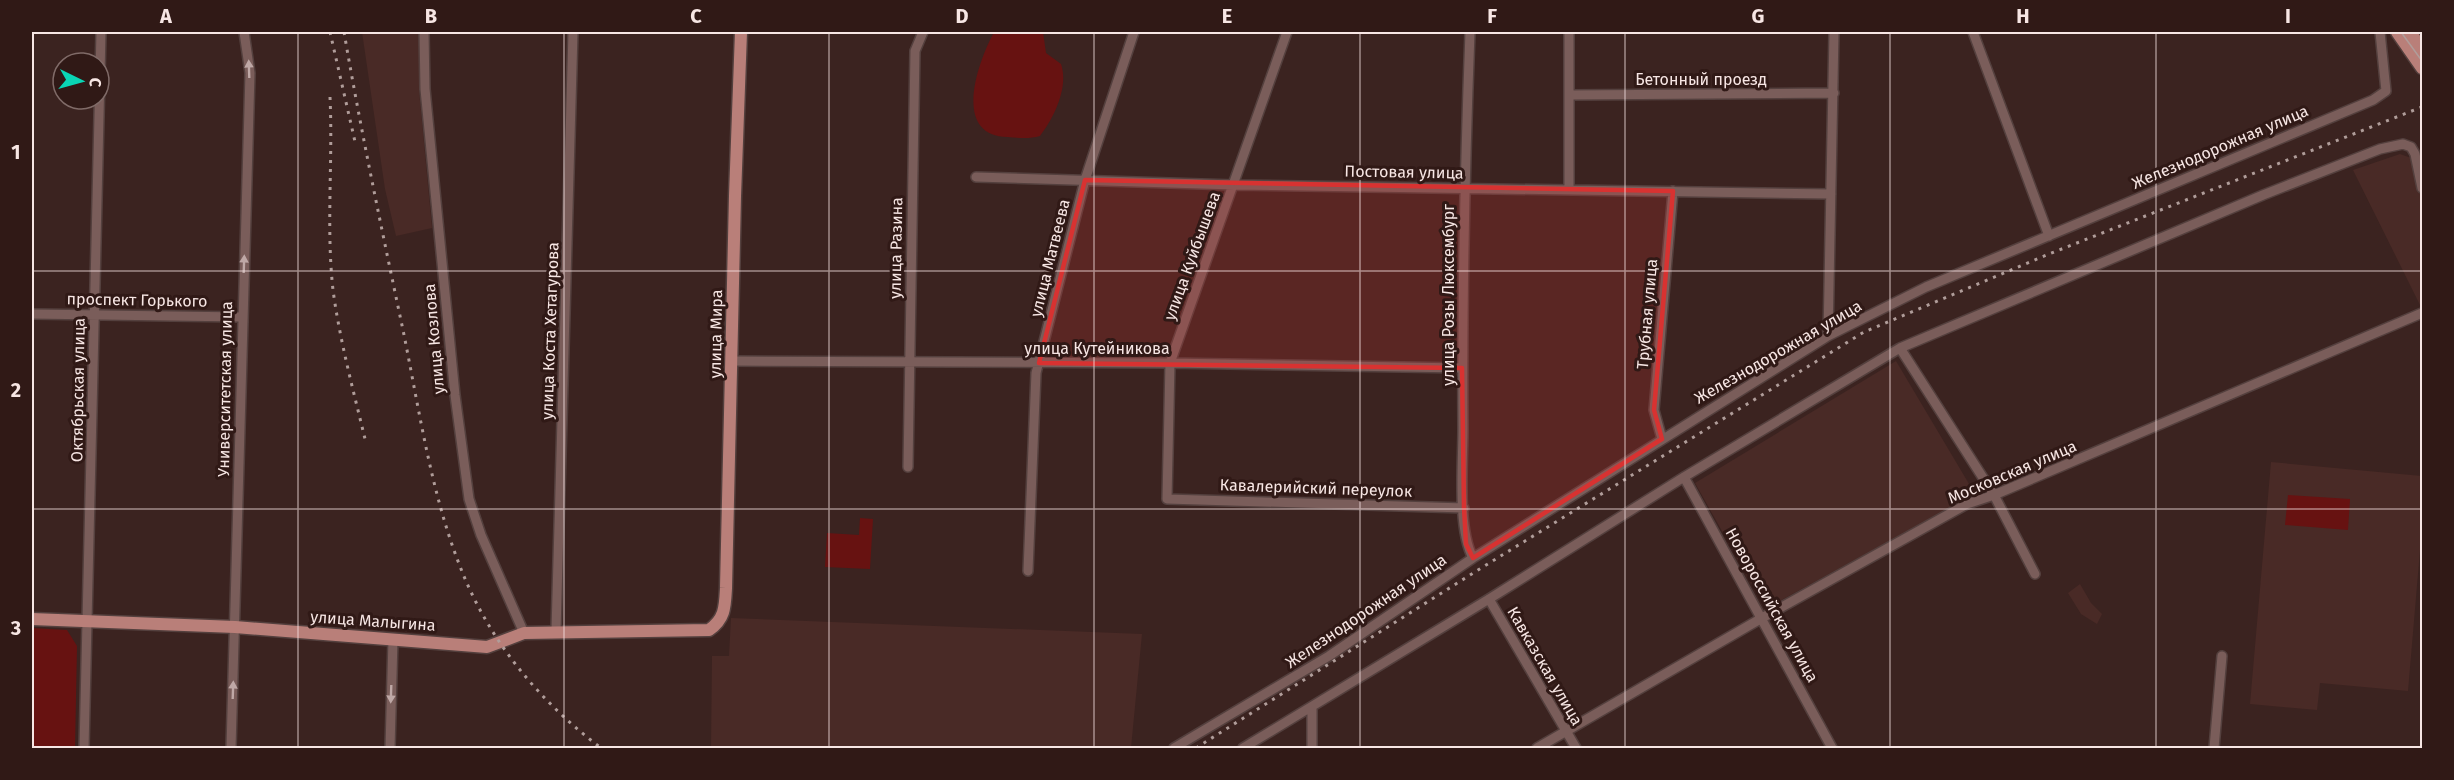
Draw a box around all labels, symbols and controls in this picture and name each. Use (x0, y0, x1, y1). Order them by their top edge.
text: A (159, 4, 173, 28)
text: B (425, 4, 437, 28)
text: C (690, 4, 702, 28)
text: D (955, 4, 969, 28)
text: E (1222, 4, 1232, 28)
text: F (1487, 4, 1497, 28)
text: G (1752, 4, 1764, 28)
text: H (2016, 4, 2030, 28)
text: I (2285, 4, 2291, 28)
north arrow (51, 51, 111, 111)
one-way arrow (244, 60, 254, 79)
street label: Бетонный проезд (1635, 70, 1767, 89)
text: С (86, 77, 105, 88)
street label: Железнодорожная улица (2129, 101, 2311, 193)
text: 1 (11, 140, 21, 164)
street label: Постовая улица (1344, 161, 1464, 183)
street label: улица Куйбышева (1160, 189, 1224, 323)
street label: улица Разина (886, 197, 906, 299)
street label: улица Матвеева (1026, 197, 1074, 319)
street label: улица Розы Люксембург (1439, 204, 1458, 386)
street label: улица Коста Хетагурова (537, 242, 563, 420)
one-way arrow (239, 255, 248, 274)
street label: Трубная улица (1633, 258, 1661, 370)
street label: улица Козлова (420, 283, 448, 395)
street label: проспект Горького (66, 289, 208, 311)
street label: улица Мира (706, 289, 726, 379)
street label: Железнодорожная улица (1691, 296, 1865, 408)
street label: Университетская улица (214, 301, 236, 477)
street label: Октябрьская улица (67, 318, 89, 462)
street label: улица Кутейникова (1024, 339, 1170, 358)
text: 2 (11, 378, 21, 402)
street label: Московская улица (1945, 436, 2079, 508)
street label: Кавалерийский переулок (1219, 475, 1413, 501)
street label: Новороссийская улица (1722, 524, 1822, 686)
street label: Железнодорожная улица (1282, 550, 1450, 672)
street label: Кавказская улица (1503, 603, 1587, 729)
street label: улица Малыгина (310, 607, 436, 635)
text: 3 (10, 616, 21, 640)
one-way arrow (228, 681, 237, 700)
one-way arrow (387, 684, 396, 703)

